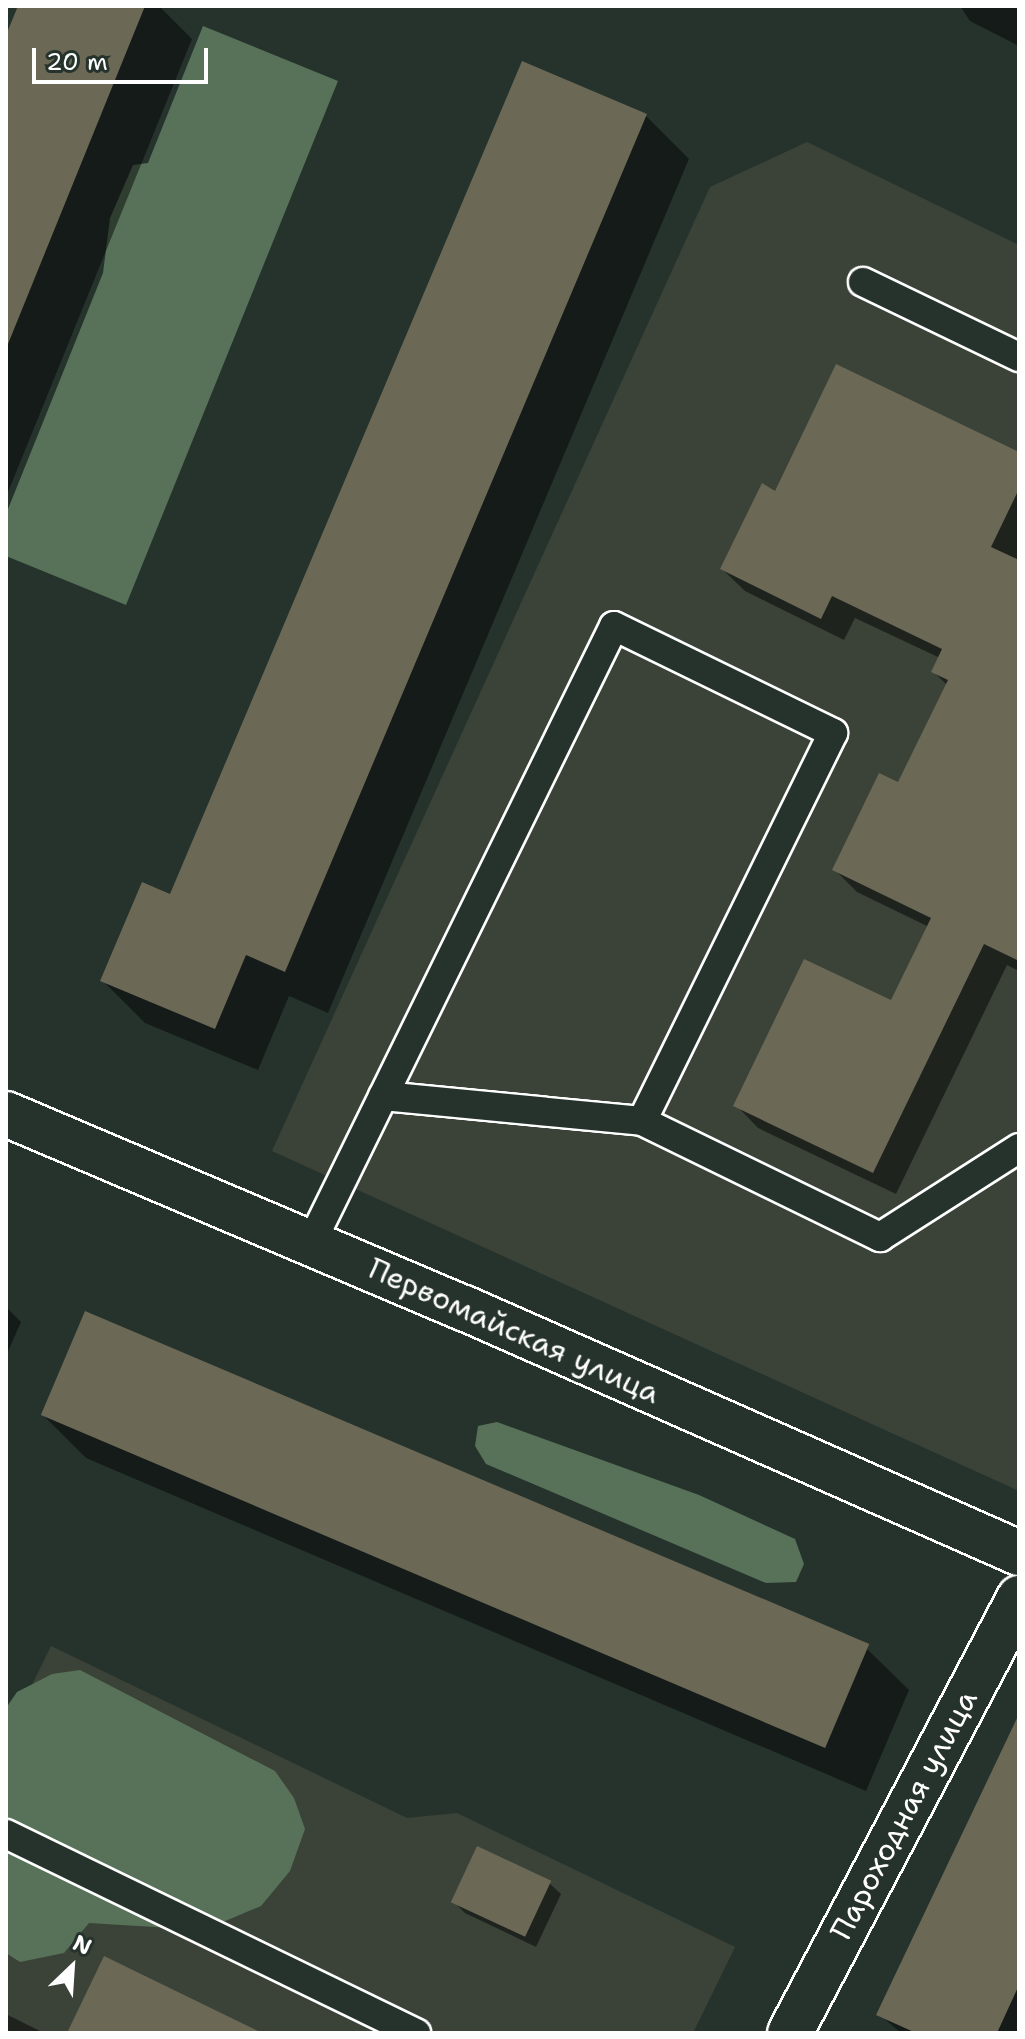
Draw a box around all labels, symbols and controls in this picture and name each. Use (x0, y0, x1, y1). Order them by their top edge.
scale bar (36, 32, 212, 82)
text: 20 m (46, 46, 108, 78)
street label: Первомайская улица (363, 1251, 665, 1411)
street label: Пароходная улица (823, 1684, 985, 1946)
north arrow (32, 1927, 112, 2007)
text: N (68, 1928, 96, 1962)

